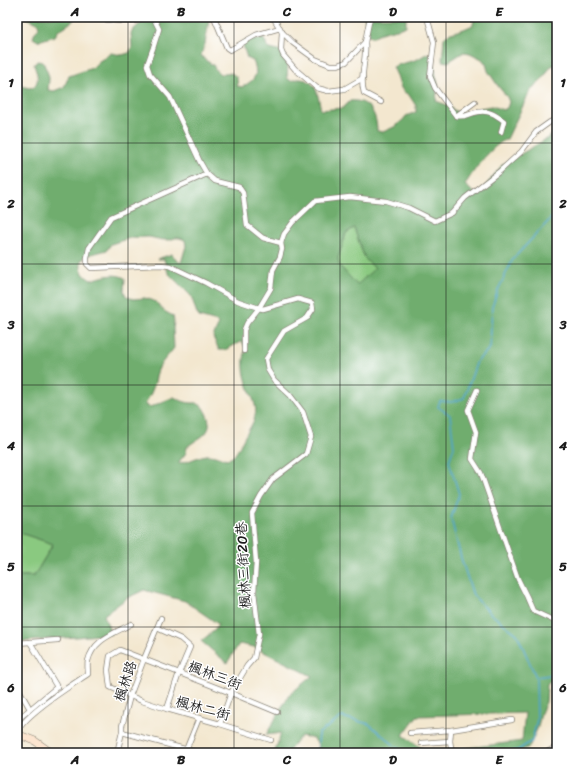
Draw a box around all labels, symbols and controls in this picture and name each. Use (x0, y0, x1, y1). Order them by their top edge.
text: A (70, 0, 79, 23)
text: B (177, 0, 186, 23)
text: C (282, 0, 292, 23)
text: D (389, 0, 397, 23)
text: E (495, 0, 504, 23)
text: 1 (8, 71, 14, 94)
text: 1 (560, 71, 566, 94)
text: 2 (6, 192, 15, 215)
text: 2 (558, 192, 567, 215)
text: 3 (6, 313, 15, 336)
text: 3 (558, 313, 567, 336)
text: 4 (6, 434, 16, 457)
text: 4 (558, 434, 568, 457)
street label: 楓林三街20巷 (229, 520, 258, 609)
text: 5 (7, 555, 15, 578)
text: 5 (559, 555, 567, 578)
street label: 楓林三街 (184, 654, 245, 697)
street label: 楓林路 (107, 657, 144, 705)
text: 6 (6, 676, 15, 699)
text: 6 (558, 676, 567, 699)
street label: 楓林二街 (173, 689, 233, 728)
text: A (70, 748, 79, 770)
text: B (177, 748, 186, 770)
text: C (282, 748, 292, 770)
text: D (389, 748, 397, 770)
text: E (495, 748, 504, 770)

